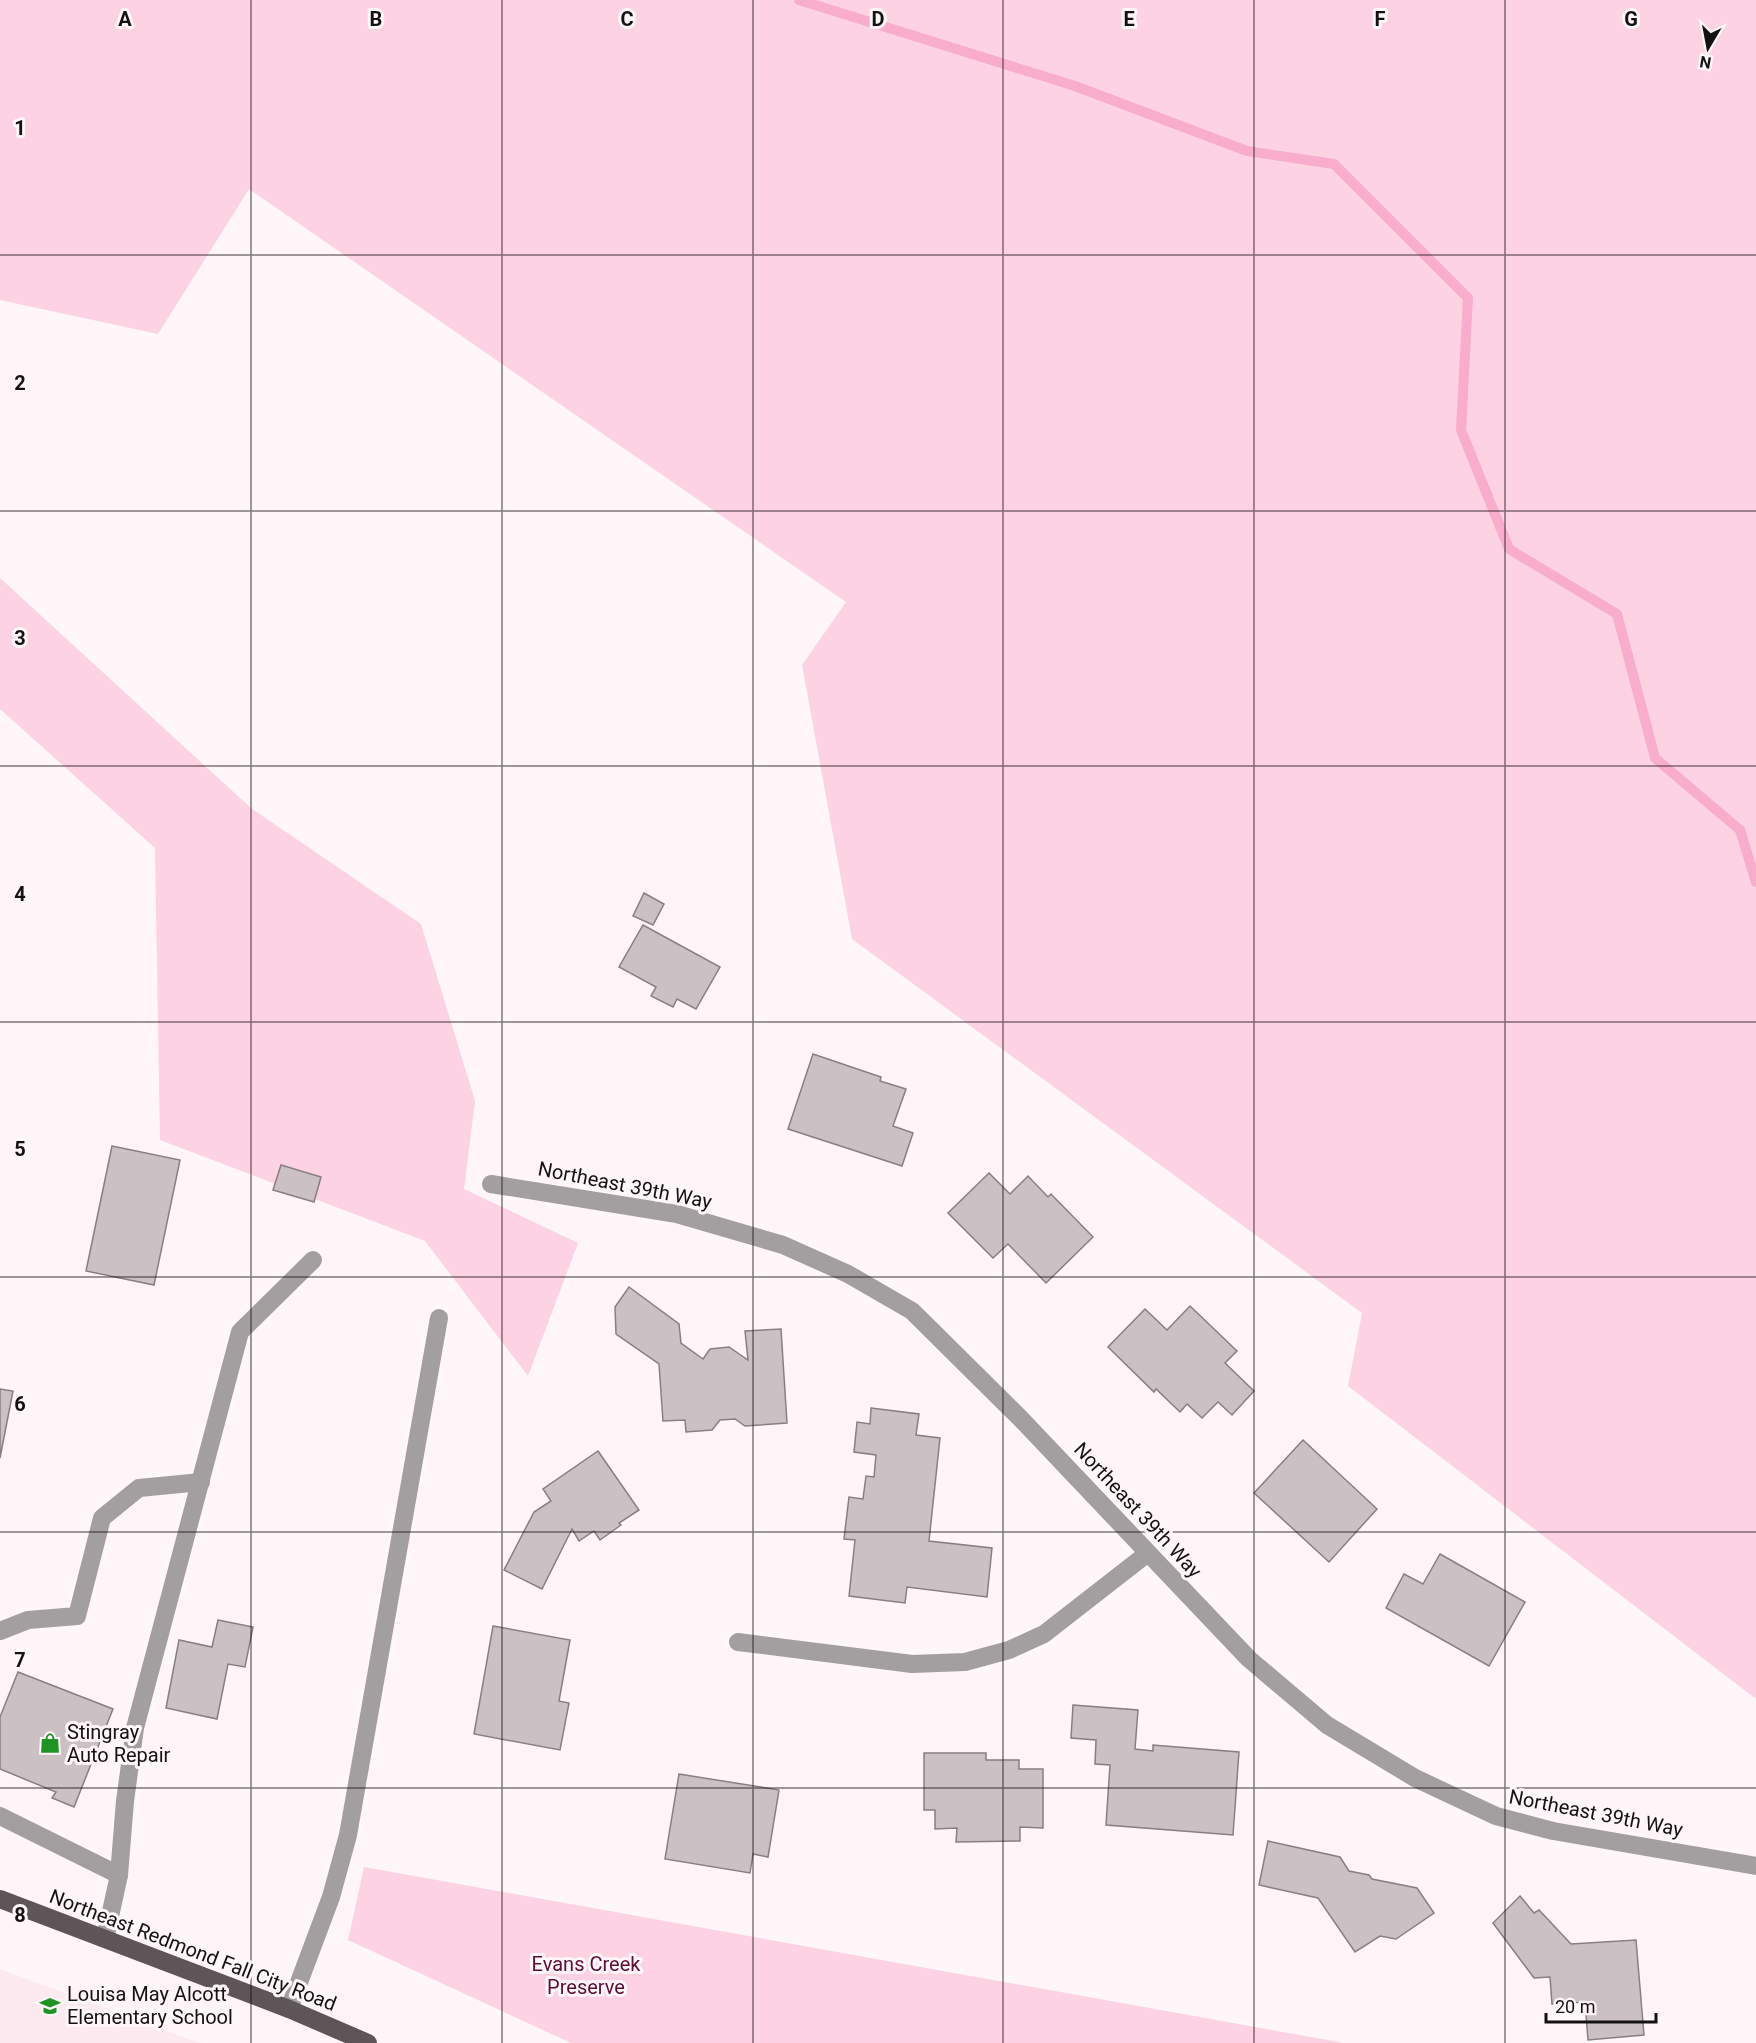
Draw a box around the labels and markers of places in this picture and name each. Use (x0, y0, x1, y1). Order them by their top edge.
place label: Stingray Auto Repair (67, 1720, 171, 1767)
shop icon: Stingray Auto Repair (38, 1731, 62, 1755)
place label: Louisa May Alcott Elementary School (67, 1982, 233, 2029)
school or university icon: Louisa May Alcott Elementary School (38, 1994, 62, 2018)

